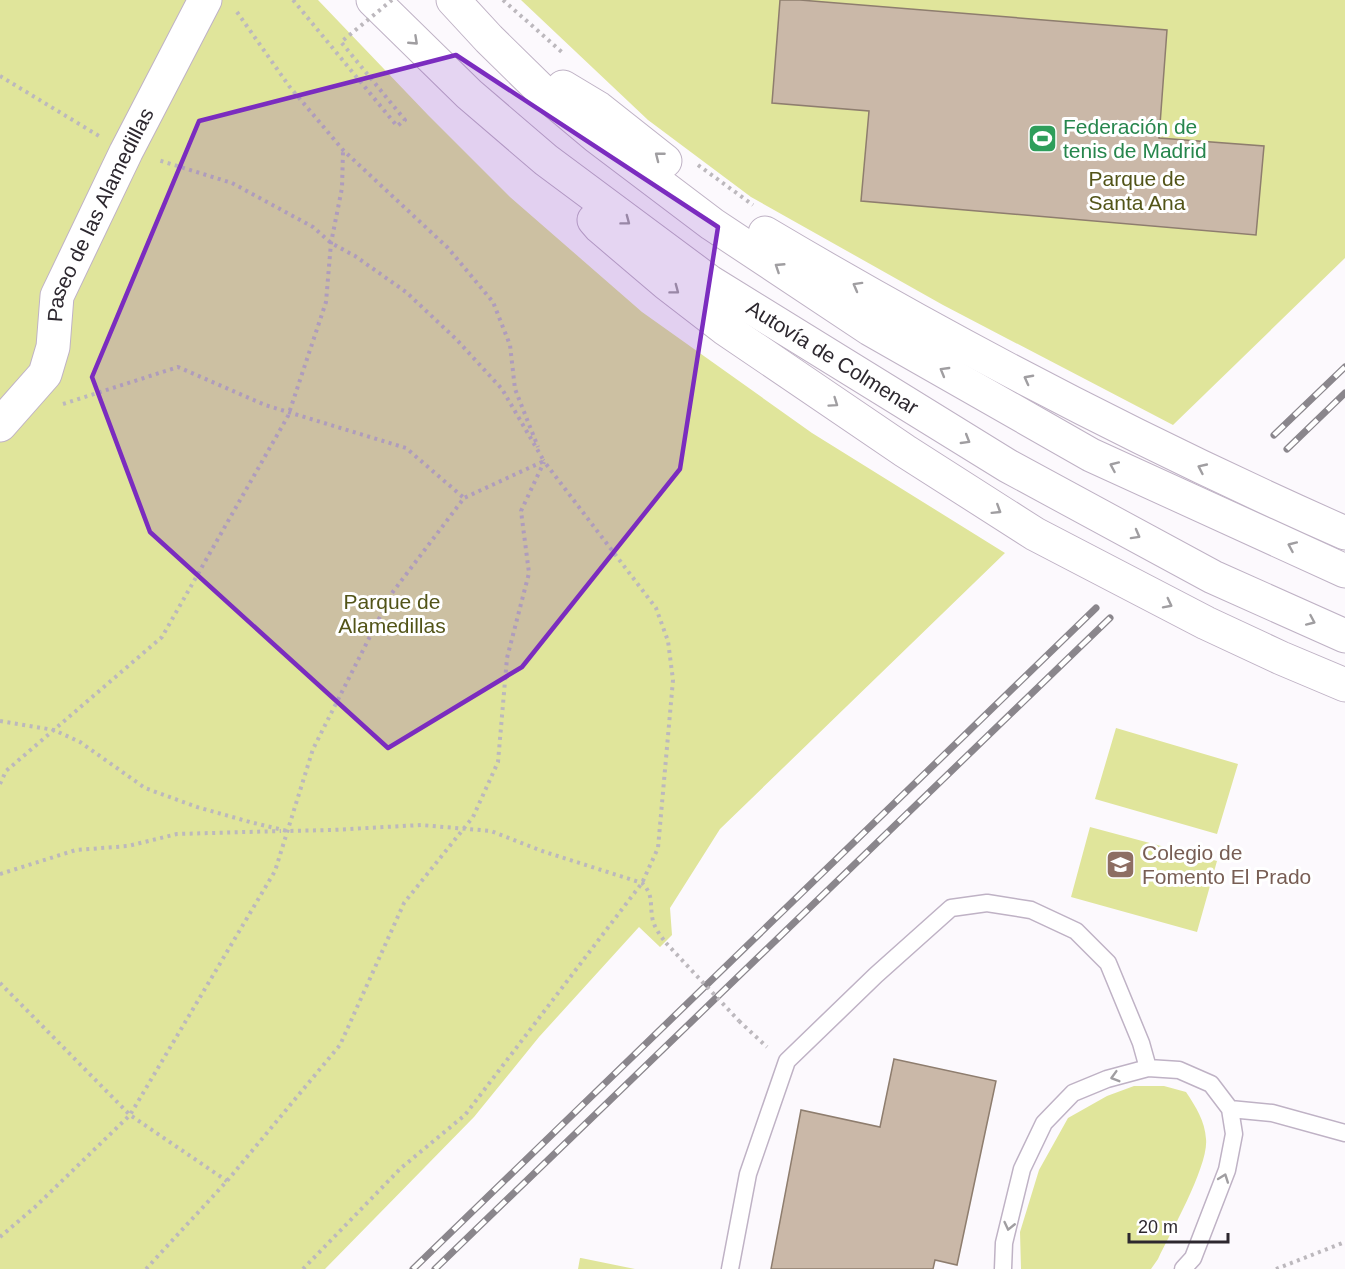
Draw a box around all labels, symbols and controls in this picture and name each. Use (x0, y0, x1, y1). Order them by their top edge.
one-way arrow (406, 34, 417, 45)
street label: Paseo de las Alamedillas (43, 104, 158, 323)
place label: Federación de tenis de Madrid (1063, 115, 1207, 162)
sports icon: Federación de tenis de Madrid (1026, 123, 1058, 155)
one-way arrow (655, 153, 666, 164)
park label: Parque de Santa Ana (1089, 167, 1186, 214)
one-way arrow (619, 213, 630, 224)
one-way arrow (775, 263, 785, 275)
one-way arrow (853, 282, 863, 293)
one-way arrow (668, 283, 679, 294)
street label: Autovía de Colmenar (743, 295, 923, 419)
one-way arrow (940, 367, 950, 378)
one-way arrow (1024, 375, 1035, 387)
one-way arrow (828, 396, 839, 407)
one-way arrow (960, 433, 970, 445)
one-way arrow (1110, 461, 1121, 473)
one-way arrow (1197, 464, 1208, 476)
one-way arrow (991, 503, 1001, 515)
one-way arrow (1130, 528, 1140, 539)
one-way arrow (1287, 542, 1298, 554)
park label: Parque de Alamedillas (338, 590, 446, 637)
one-way arrow (1162, 596, 1173, 608)
one-way arrow (1305, 614, 1316, 626)
place label: Colegio de Fomento El Prado (1142, 841, 1311, 888)
school or university icon: Colegio de Fomento El Prado (1105, 849, 1137, 881)
one-way arrow (1110, 1070, 1120, 1083)
one-way arrow (1216, 1173, 1229, 1184)
scale bar (1129, 1206, 1228, 1244)
text: 20 m (1138, 1217, 1178, 1237)
one-way arrow (1003, 1220, 1016, 1230)

